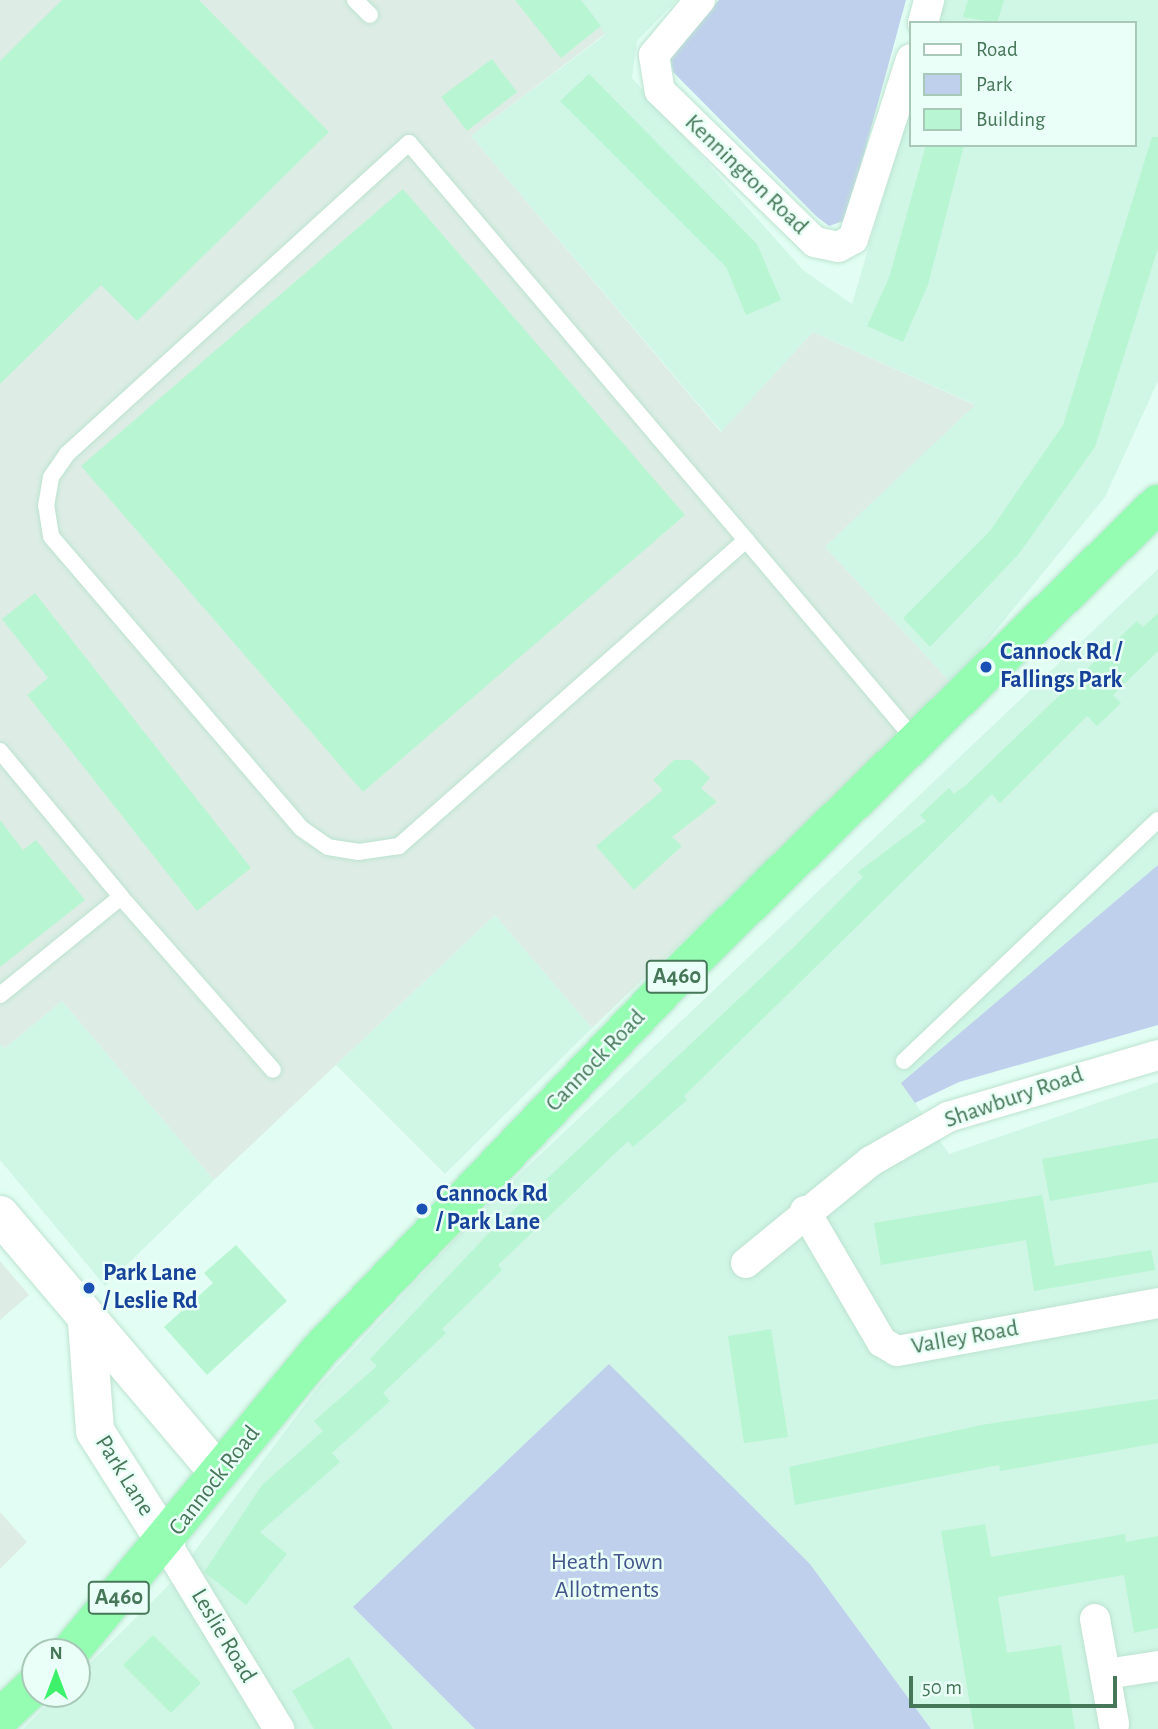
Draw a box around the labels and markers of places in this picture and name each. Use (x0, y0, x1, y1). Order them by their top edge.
place label: Cannock Rd / Fallings Park (1000, 639, 1122, 695)
marker: Cannock Rd / Fallings Park (978, 659, 994, 675)
place label: Cannock Rd / Park Lane (436, 1181, 548, 1237)
marker: Cannock Rd / Park Lane (414, 1201, 430, 1217)
place label: Park Lane / Leslie Rd (103, 1260, 198, 1316)
marker: Park Lane / Leslie Rd (81, 1280, 97, 1296)

